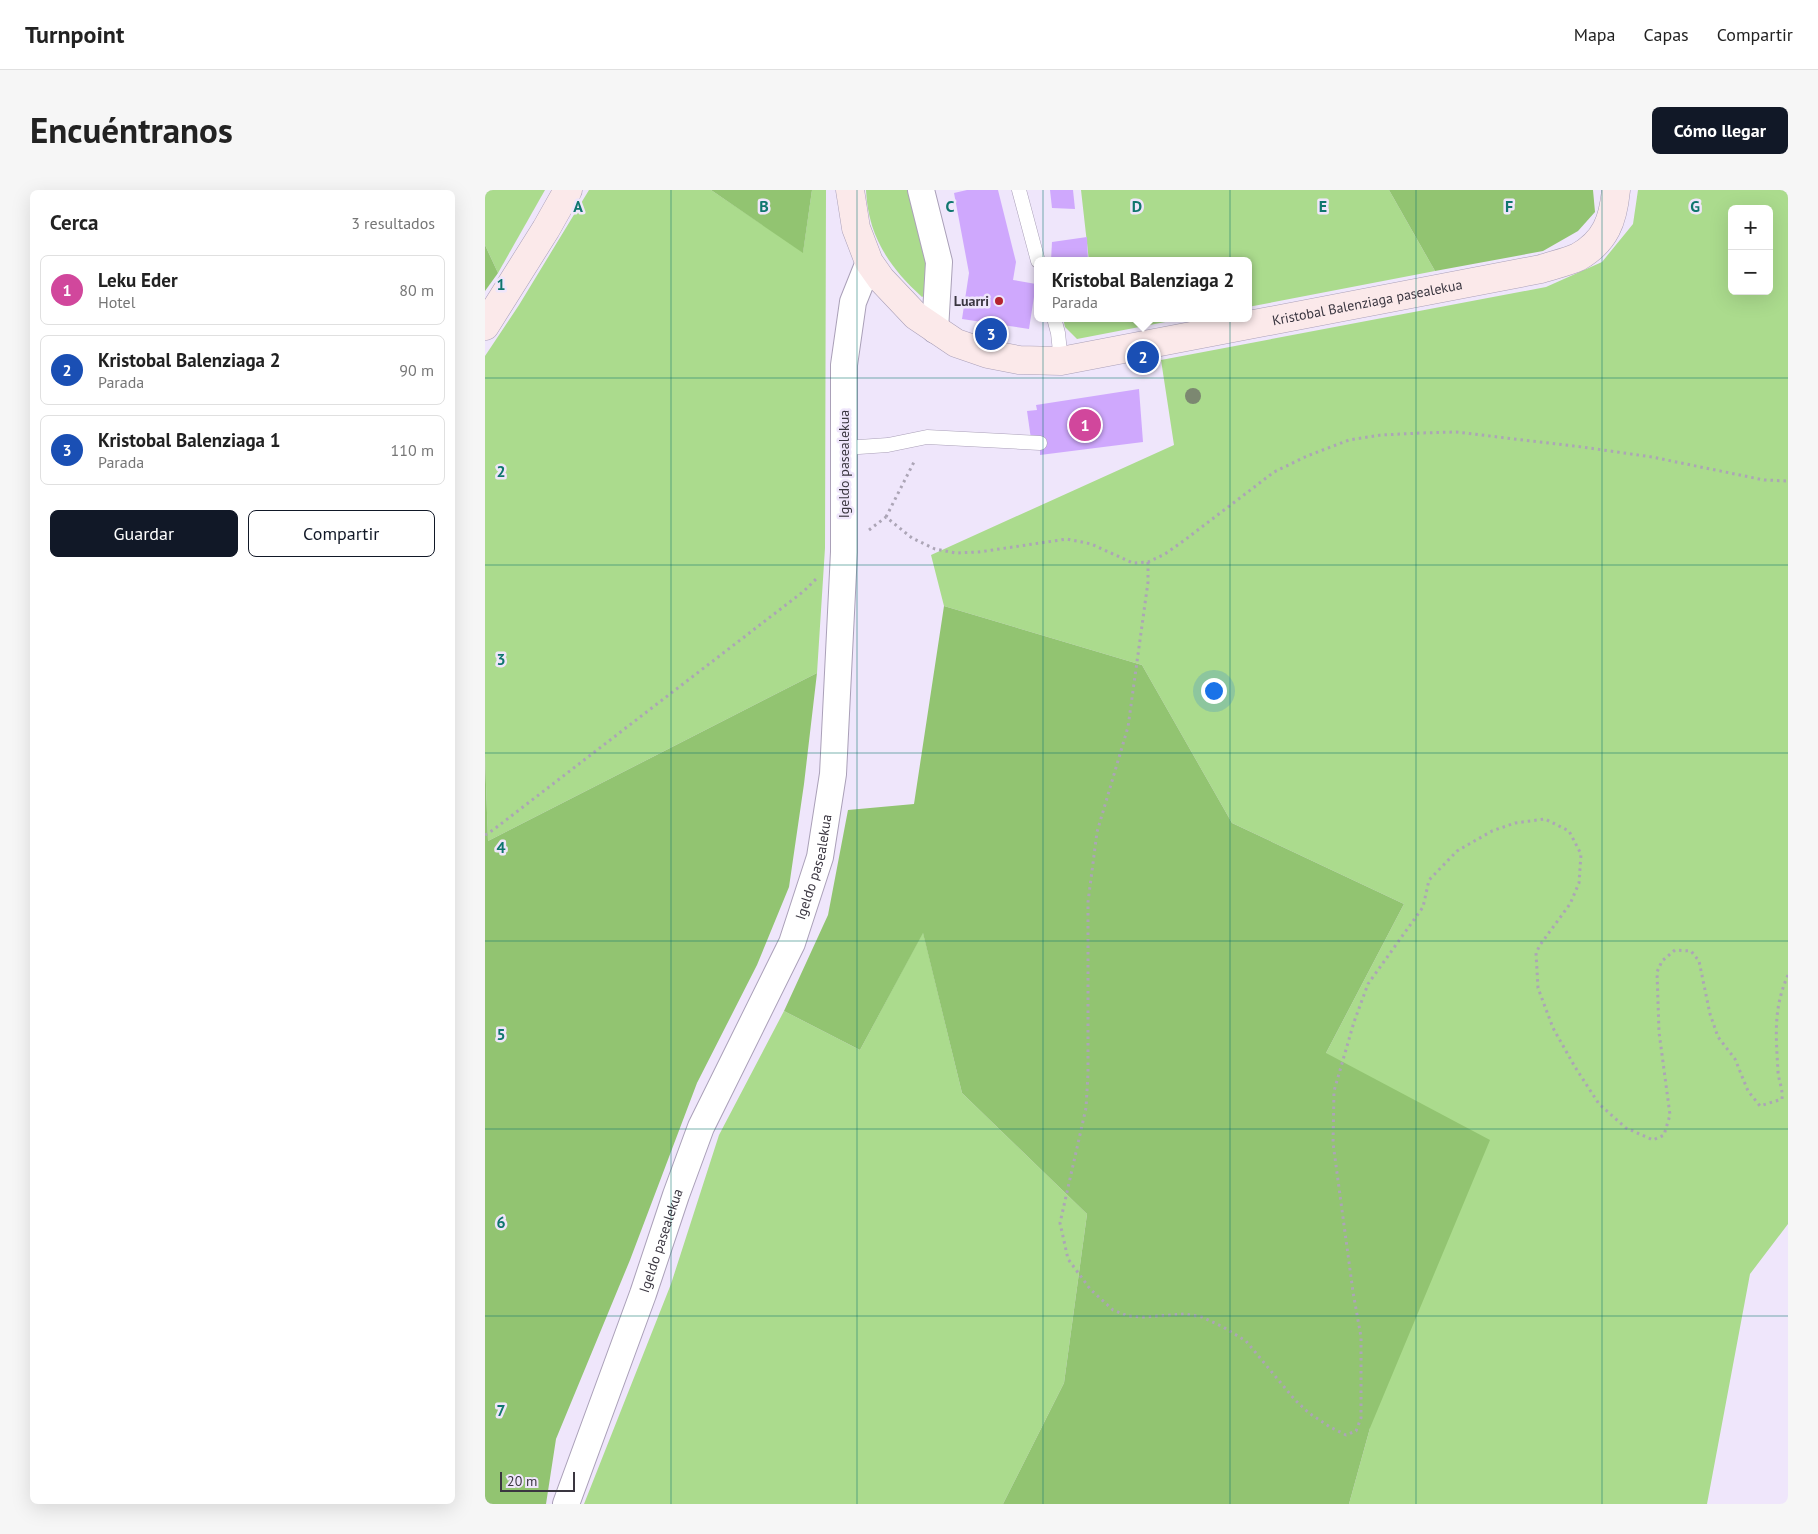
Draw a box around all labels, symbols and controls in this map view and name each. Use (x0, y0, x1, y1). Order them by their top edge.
text: Turnpoint (25, 19, 124, 50)
text: Mapa (1574, 23, 1616, 46)
text: Capas (1644, 23, 1689, 46)
text: Compartir (1717, 23, 1793, 46)
text: Encuéntranos (30, 107, 233, 153)
button: Cómo llegar (1652, 107, 1788, 154)
text: A (573, 196, 583, 216)
text: B (759, 196, 769, 216)
text: C (946, 196, 955, 216)
text: D (1132, 196, 1142, 216)
text: E (1319, 196, 1327, 216)
text: F (1505, 196, 1513, 216)
text: G (1690, 196, 1700, 216)
map controls (1728, 205, 1773, 295)
button: + (1728, 205, 1773, 250)
text: Cerca (50, 209, 99, 236)
text: 3 resultados (351, 213, 435, 233)
button: − (1728, 250, 1773, 295)
popup (1034, 257, 1252, 322)
text: Leku Eder (98, 268, 178, 292)
text: Kristobal Balenziaga 2 (1052, 268, 1234, 292)
text: 1 (496, 274, 506, 294)
street label: Kristobal Balenziaga pasealekua (1271, 275, 1464, 329)
text: 1 (62, 280, 72, 300)
text: 80 m (399, 280, 434, 300)
text: Hotel (98, 292, 135, 312)
place label: Luarri (954, 292, 989, 310)
text: Parada (1052, 292, 1098, 312)
marker: Luarri (993, 295, 1005, 307)
pin: 3 (975, 315, 1007, 353)
pin: 2 (1127, 338, 1159, 376)
text: Kristobal Balenziaga 2 (98, 348, 281, 372)
text: 2 (62, 360, 72, 380)
text: 90 m (399, 360, 434, 380)
text: Parada (98, 372, 144, 392)
pin: 1 (1069, 406, 1101, 444)
street label: Igeldo pasealekua (835, 410, 853, 518)
text: Kristobal Balenziaga 1 (98, 428, 281, 452)
text: 3 (62, 440, 72, 460)
text: 110 m (391, 440, 434, 460)
text: Parada (98, 452, 144, 472)
text: 2 (496, 461, 506, 481)
button: Guardar (50, 510, 238, 557)
button: Compartir (248, 510, 435, 557)
text: 3 (496, 649, 506, 669)
your location (1201, 678, 1227, 704)
street label: Igeldo pasealekua (791, 813, 836, 922)
text: 4 (496, 837, 506, 857)
text: 5 (496, 1024, 506, 1044)
street label: Igeldo pasealekua (635, 1186, 687, 1295)
text: 6 (496, 1212, 506, 1232)
text: 7 (496, 1400, 506, 1420)
scale bar (500, 1469, 575, 1492)
text: 20 m (507, 1472, 537, 1490)

